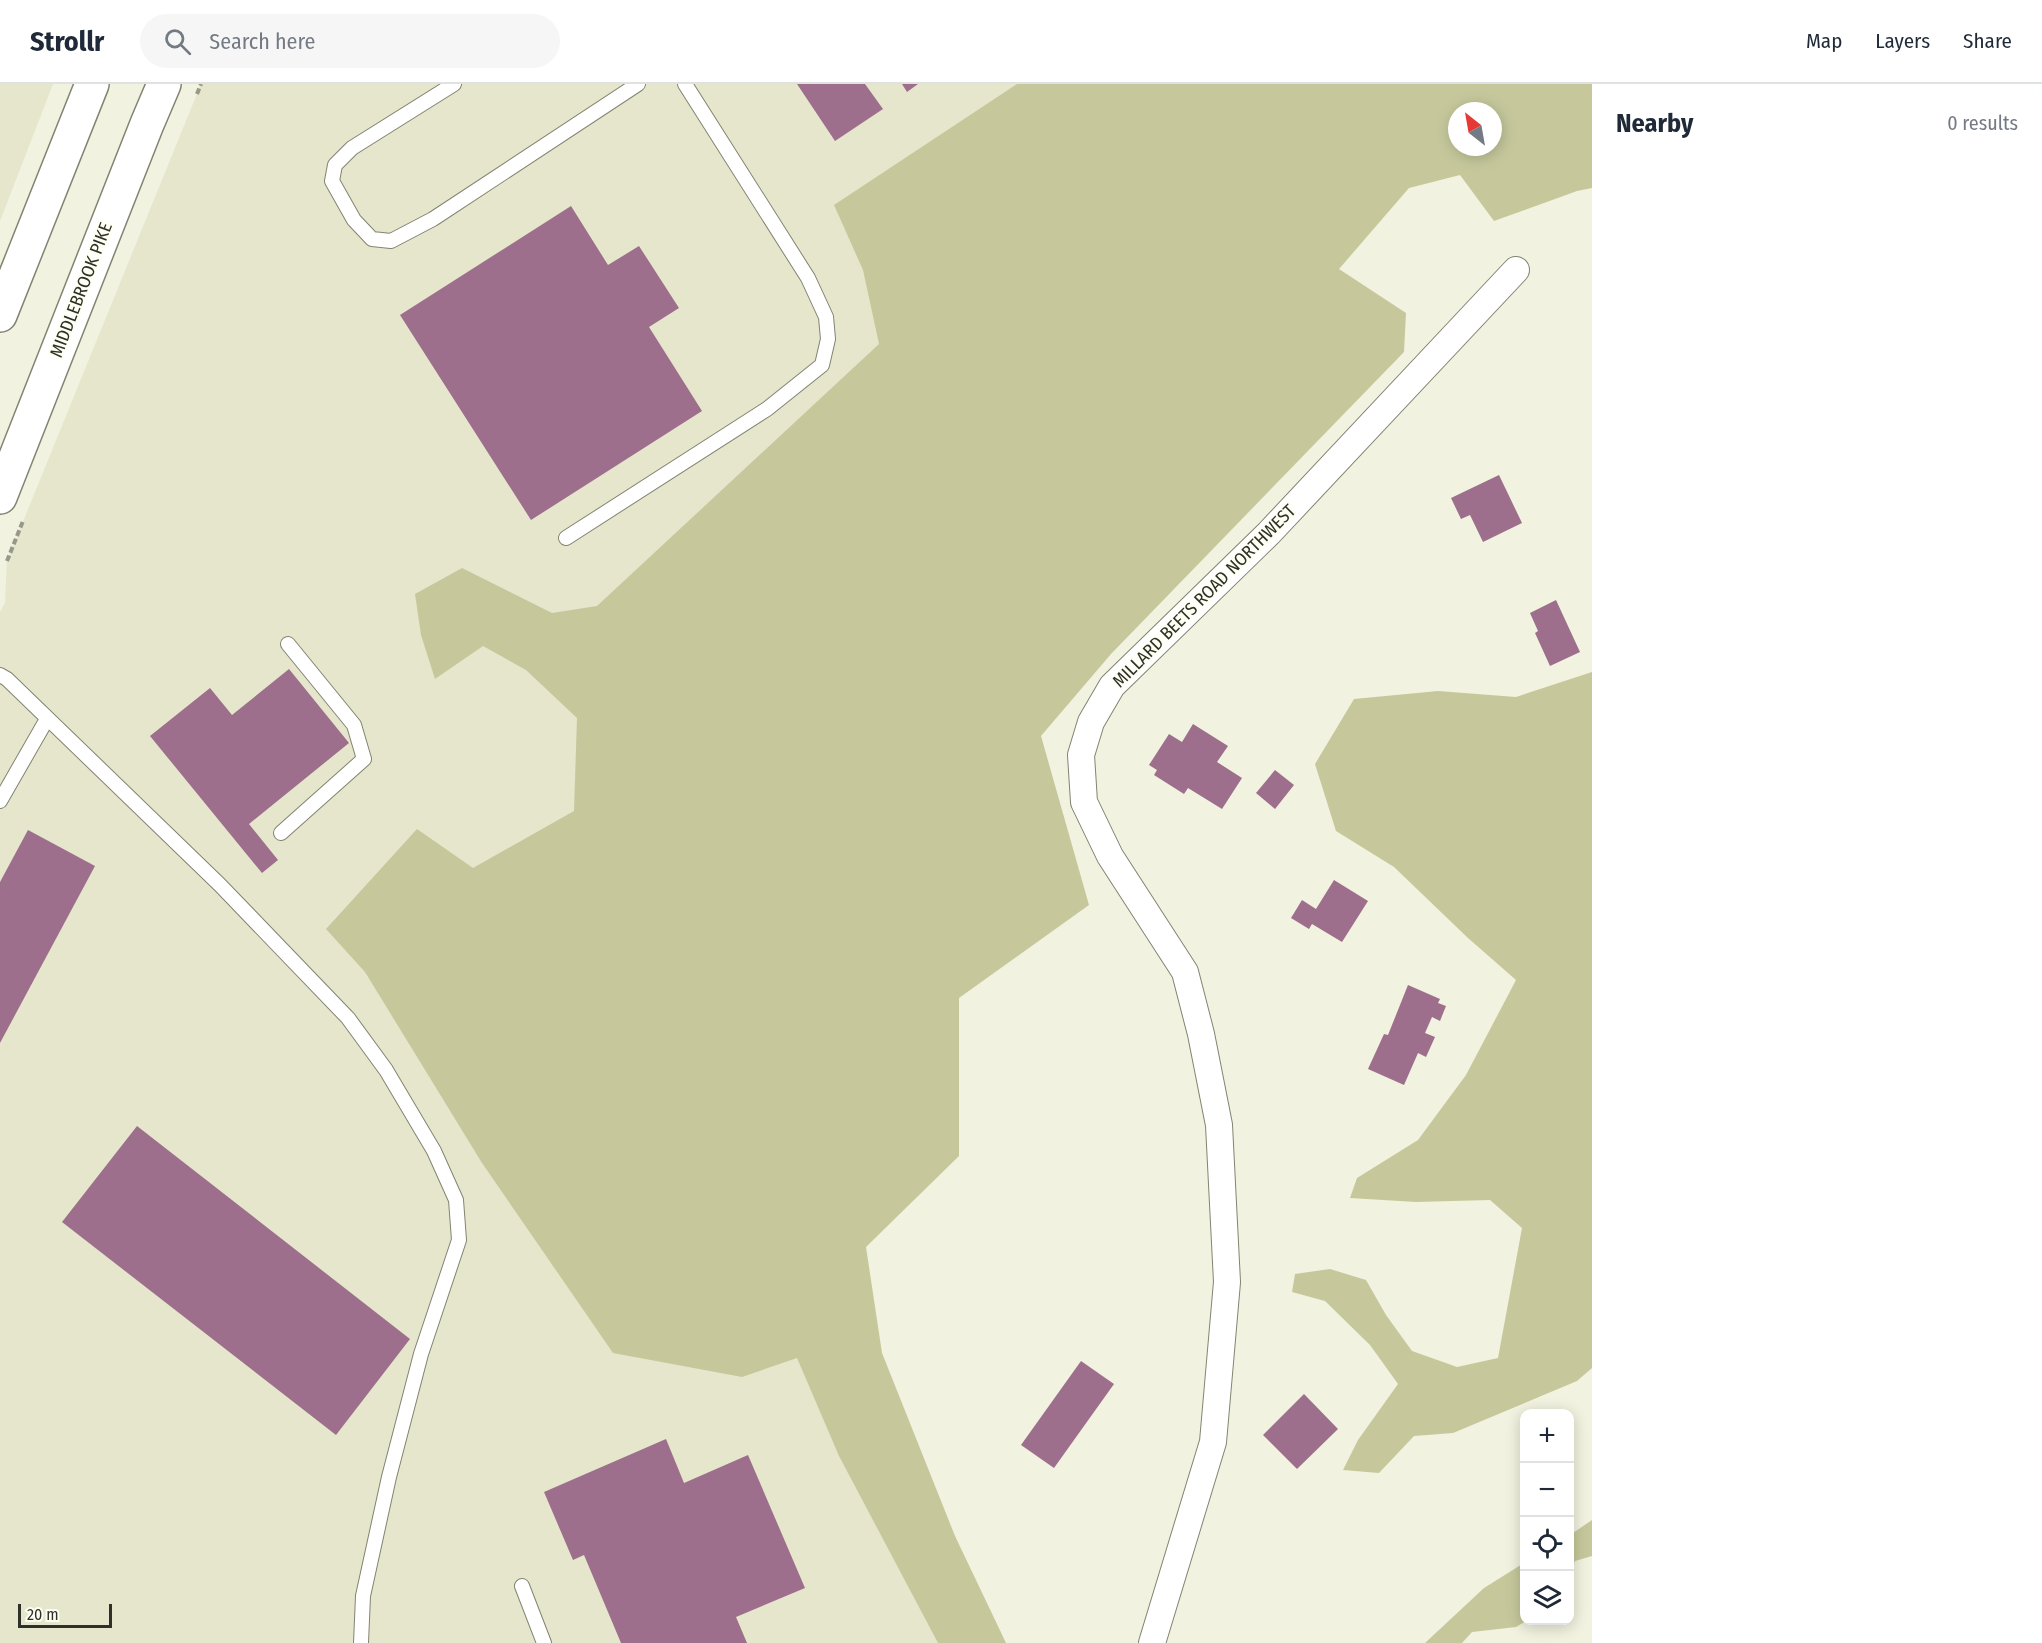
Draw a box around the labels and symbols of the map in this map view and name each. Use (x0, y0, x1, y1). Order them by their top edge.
north arrow (1448, 102, 1502, 156)
street label: MIDDLEBROOK PIKE (45, 219, 117, 361)
street label: MILLARD BEETS ROAD NORTHWEST (1108, 499, 1301, 692)
scale bar (18, 1601, 112, 1628)

